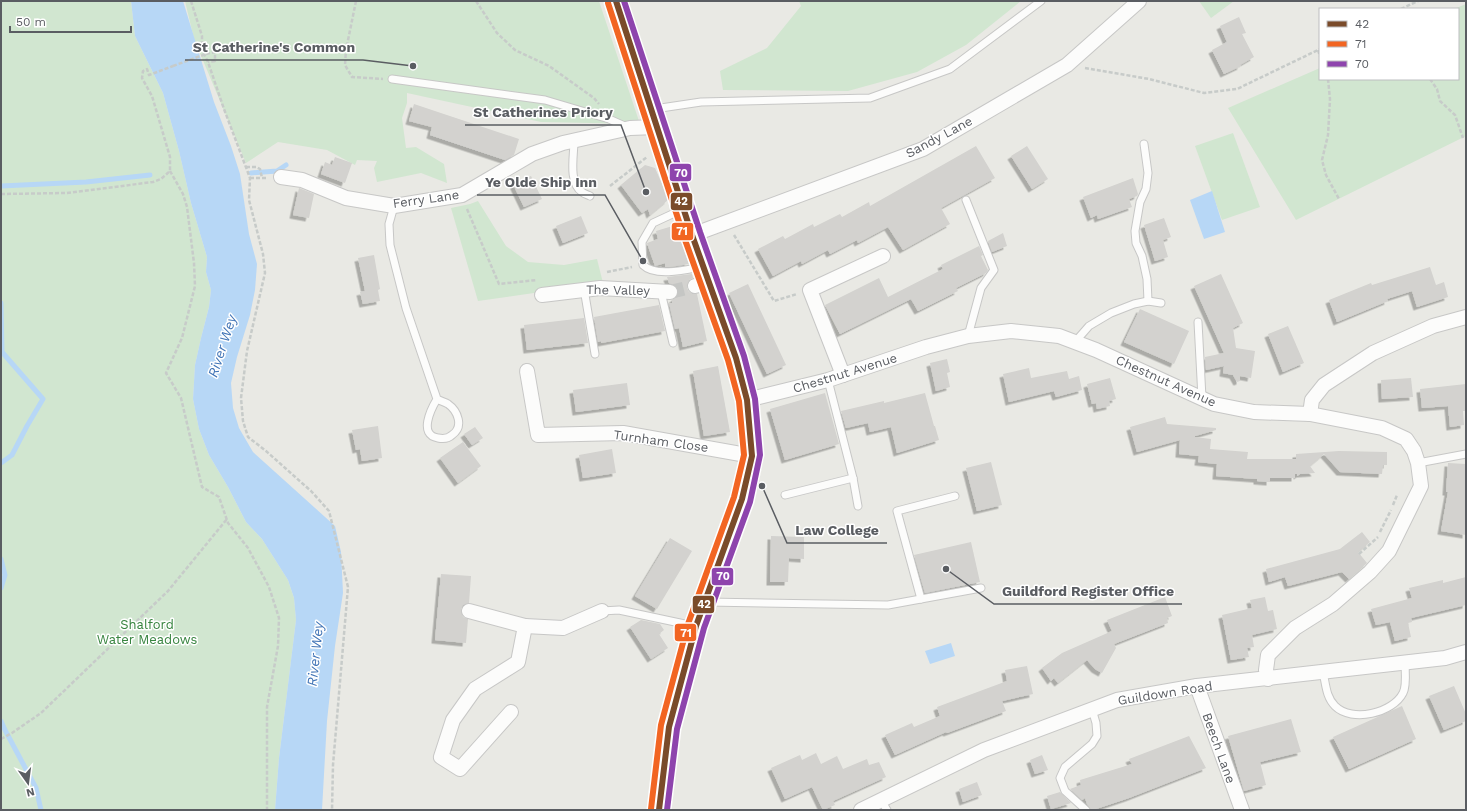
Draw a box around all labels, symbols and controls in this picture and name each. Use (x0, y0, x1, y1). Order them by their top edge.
scale bar (10, 8, 131, 34)
legend (1319, 8, 1459, 80)
text: 50 m (16, 15, 46, 29)
text: 42 (1355, 17, 1369, 31)
callout: St Catherine's Common (185, 34, 363, 60)
text: 71 (1355, 37, 1366, 51)
text: St Catherine's Common (193, 39, 355, 55)
text: 70 (1355, 57, 1369, 71)
callout: St Catherines Priory (465, 99, 621, 125)
text: St Catherines Priory (473, 104, 613, 120)
street label: Sandy Lane (903, 113, 975, 161)
line badge: 70 (669, 163, 692, 182)
text: 70 (674, 167, 688, 180)
callout: Ye Olde Ship Inn (477, 169, 605, 195)
text: Ye Olde Ship Inn (485, 174, 597, 190)
street label: Ferry Lane (392, 187, 460, 211)
line badge: 42 (670, 192, 693, 211)
text: 42 (674, 195, 688, 208)
line badge: 71 (671, 222, 694, 241)
text: 71 (676, 225, 688, 238)
street label: The Valley (586, 282, 650, 298)
water label: River Wey (204, 312, 240, 379)
street label: Chestnut Avenue (791, 350, 899, 396)
street label: Chestnut Avenue (1114, 352, 1218, 410)
street label: Turnham Close (613, 427, 709, 455)
callout: Law College (787, 517, 887, 543)
text: Law College (795, 522, 879, 538)
line badge: 70 (711, 567, 734, 586)
text: 70 (716, 570, 730, 583)
callout: Guildford Register Office (994, 578, 1182, 604)
text: Guildford Register Office (1002, 583, 1174, 599)
line badge: 42 (692, 595, 715, 614)
text: 42 (697, 598, 711, 611)
park label: Shalford Water Meadows (97, 617, 197, 647)
water label: River Wey (304, 620, 326, 687)
line badge: 71 (674, 623, 697, 642)
text: 71 (680, 627, 692, 640)
street label: Guildown Road (1117, 678, 1213, 708)
street label: Beech Lane (1199, 711, 1239, 785)
north arrow (8, 763, 48, 803)
text: N (25, 785, 36, 800)

